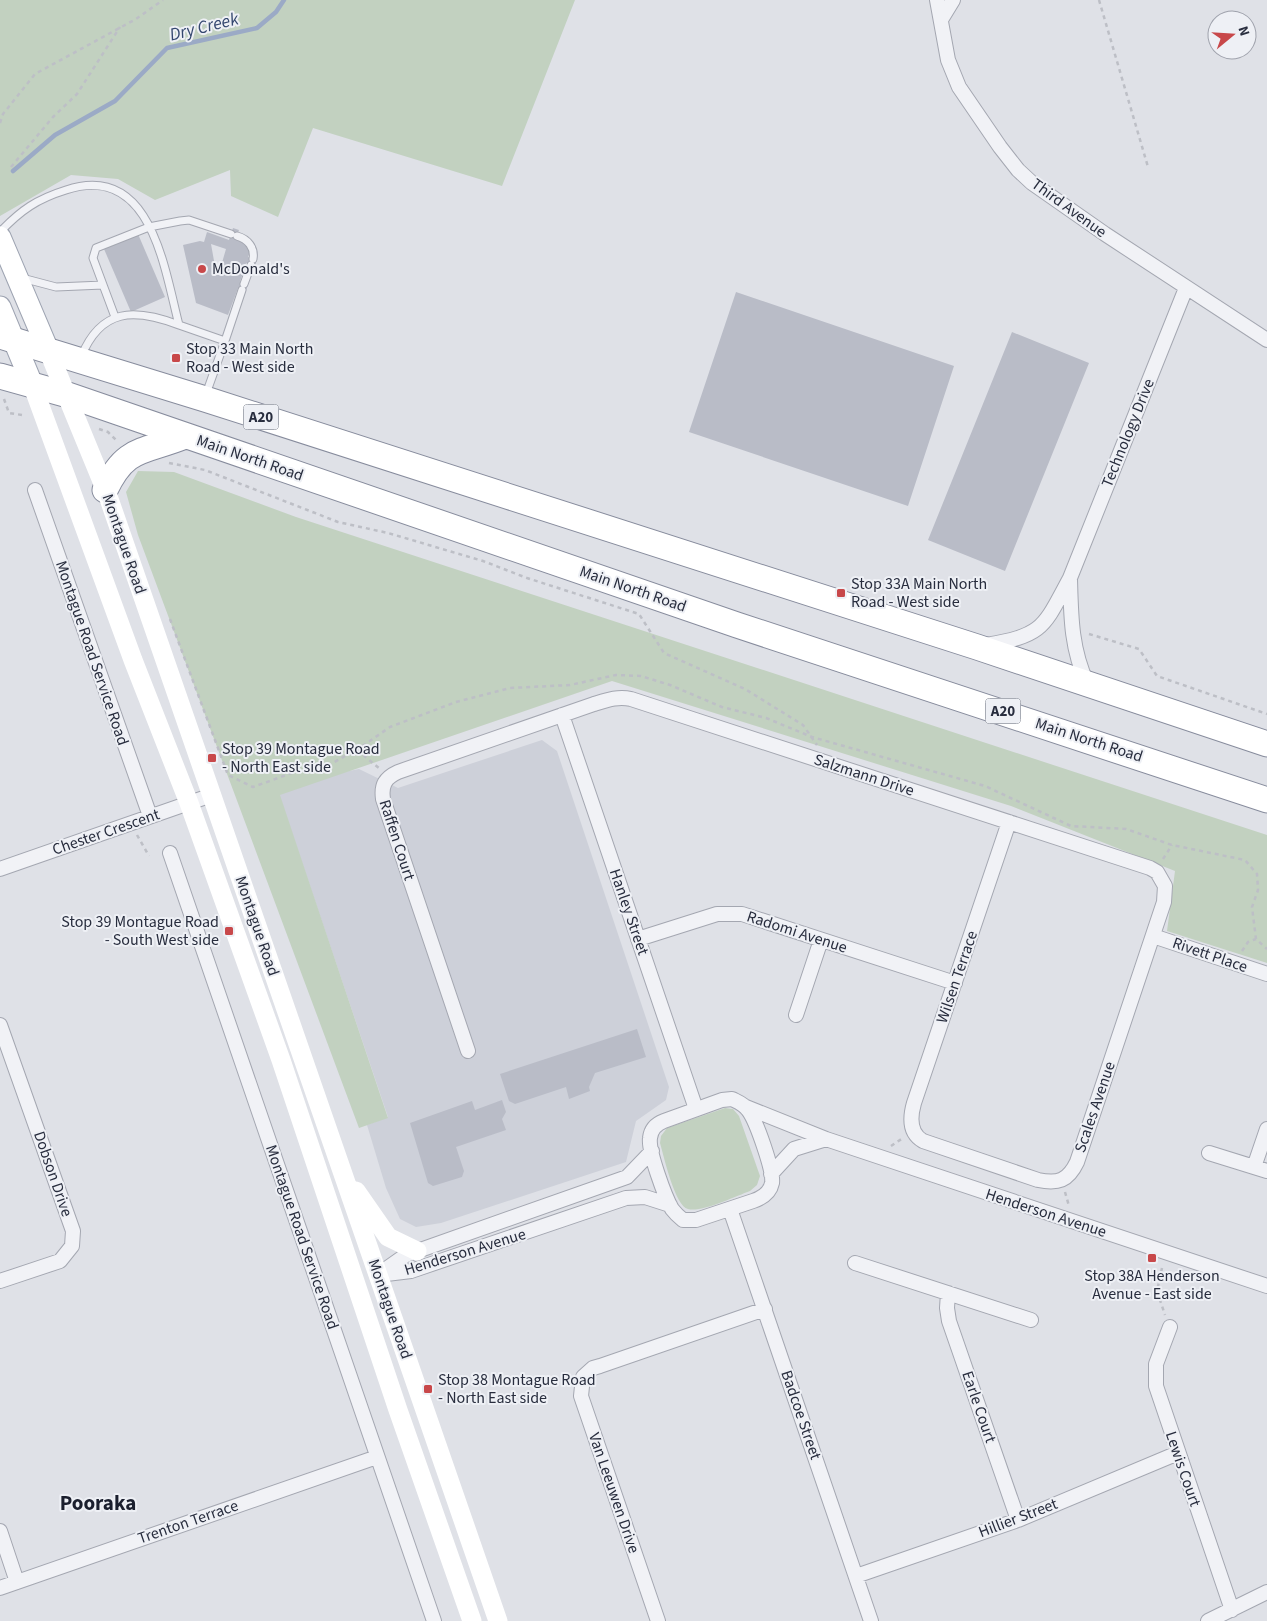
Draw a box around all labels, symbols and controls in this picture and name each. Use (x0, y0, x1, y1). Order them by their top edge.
water label: Dry Creek (167, 6, 242, 48)
north arrow (1207, 10, 1257, 60)
text: N (1232, 24, 1254, 39)
street label: Third Avenue (1027, 173, 1111, 243)
place label: McDonald's (212, 258, 290, 280)
marker: McDonald's (196, 263, 208, 275)
place label: Stop 33 Main North Road - West side (186, 338, 313, 378)
marker: Stop 33 Main North Road - West side (170, 352, 182, 364)
street label: Technology Drive (1096, 375, 1160, 491)
road number: A20 (244, 404, 278, 430)
street label: Main North Road (194, 429, 306, 487)
street label: Montague Road (97, 491, 151, 597)
street label: Montague Road Service Road (50, 558, 134, 748)
street label: Main North Road (577, 560, 689, 618)
place label: Stop 33A Main North Road - West side (851, 573, 987, 613)
marker: Stop 33A Main North Road - West side (835, 587, 847, 599)
road number: A20 (986, 698, 1020, 724)
street label: Main North Road (1032, 712, 1146, 768)
place label: Stop 39 Montague Road - North East side (222, 738, 380, 778)
street label: Salzmann Drive (811, 748, 917, 802)
marker: Stop 39 Montague Road - North East side (206, 752, 218, 764)
street label: Raffen Court (374, 797, 421, 884)
street label: Chester Crescent (49, 803, 163, 861)
street label: Hanley Street (604, 866, 654, 959)
street label: Montague Road (230, 873, 284, 979)
street label: Radomi Avenue (744, 905, 850, 959)
place label: Stop 39 Montague Road - South West side (61, 911, 219, 951)
marker: Stop 39 Montague Road - South West side (223, 925, 235, 937)
street label: Wilsen Terrace (931, 928, 983, 1026)
street label: Rivett Place (1170, 932, 1251, 978)
street label: Scales Avenue (1069, 1058, 1121, 1155)
street label: Dobson Drive (28, 1128, 78, 1220)
street label: Montague Road Service Road (260, 1142, 344, 1332)
street label: Henderson Avenue (983, 1183, 1109, 1243)
street label: Henderson Avenue (401, 1223, 529, 1281)
marker: Stop 38A Henderson Avenue - East side (1146, 1252, 1158, 1264)
street label: Montague Road (363, 1256, 417, 1362)
place label: Stop 38A Henderson Avenue - East side (1084, 1265, 1220, 1305)
street label: Badcoe Street (775, 1367, 827, 1463)
street label: Earle Court (956, 1368, 1002, 1446)
place label: Stop 38 Montague Road - North East side (438, 1369, 596, 1409)
marker: Stop 38 Montague Road - North East side (422, 1383, 434, 1395)
street label: Lewis Court (1160, 1428, 1206, 1510)
street label: Van Leeuwen Drive (583, 1430, 645, 1556)
district label: Pooraka (60, 1488, 136, 1518)
street label: Hillier Street (975, 1493, 1061, 1543)
street label: Trenton Terrace (135, 1495, 241, 1549)

